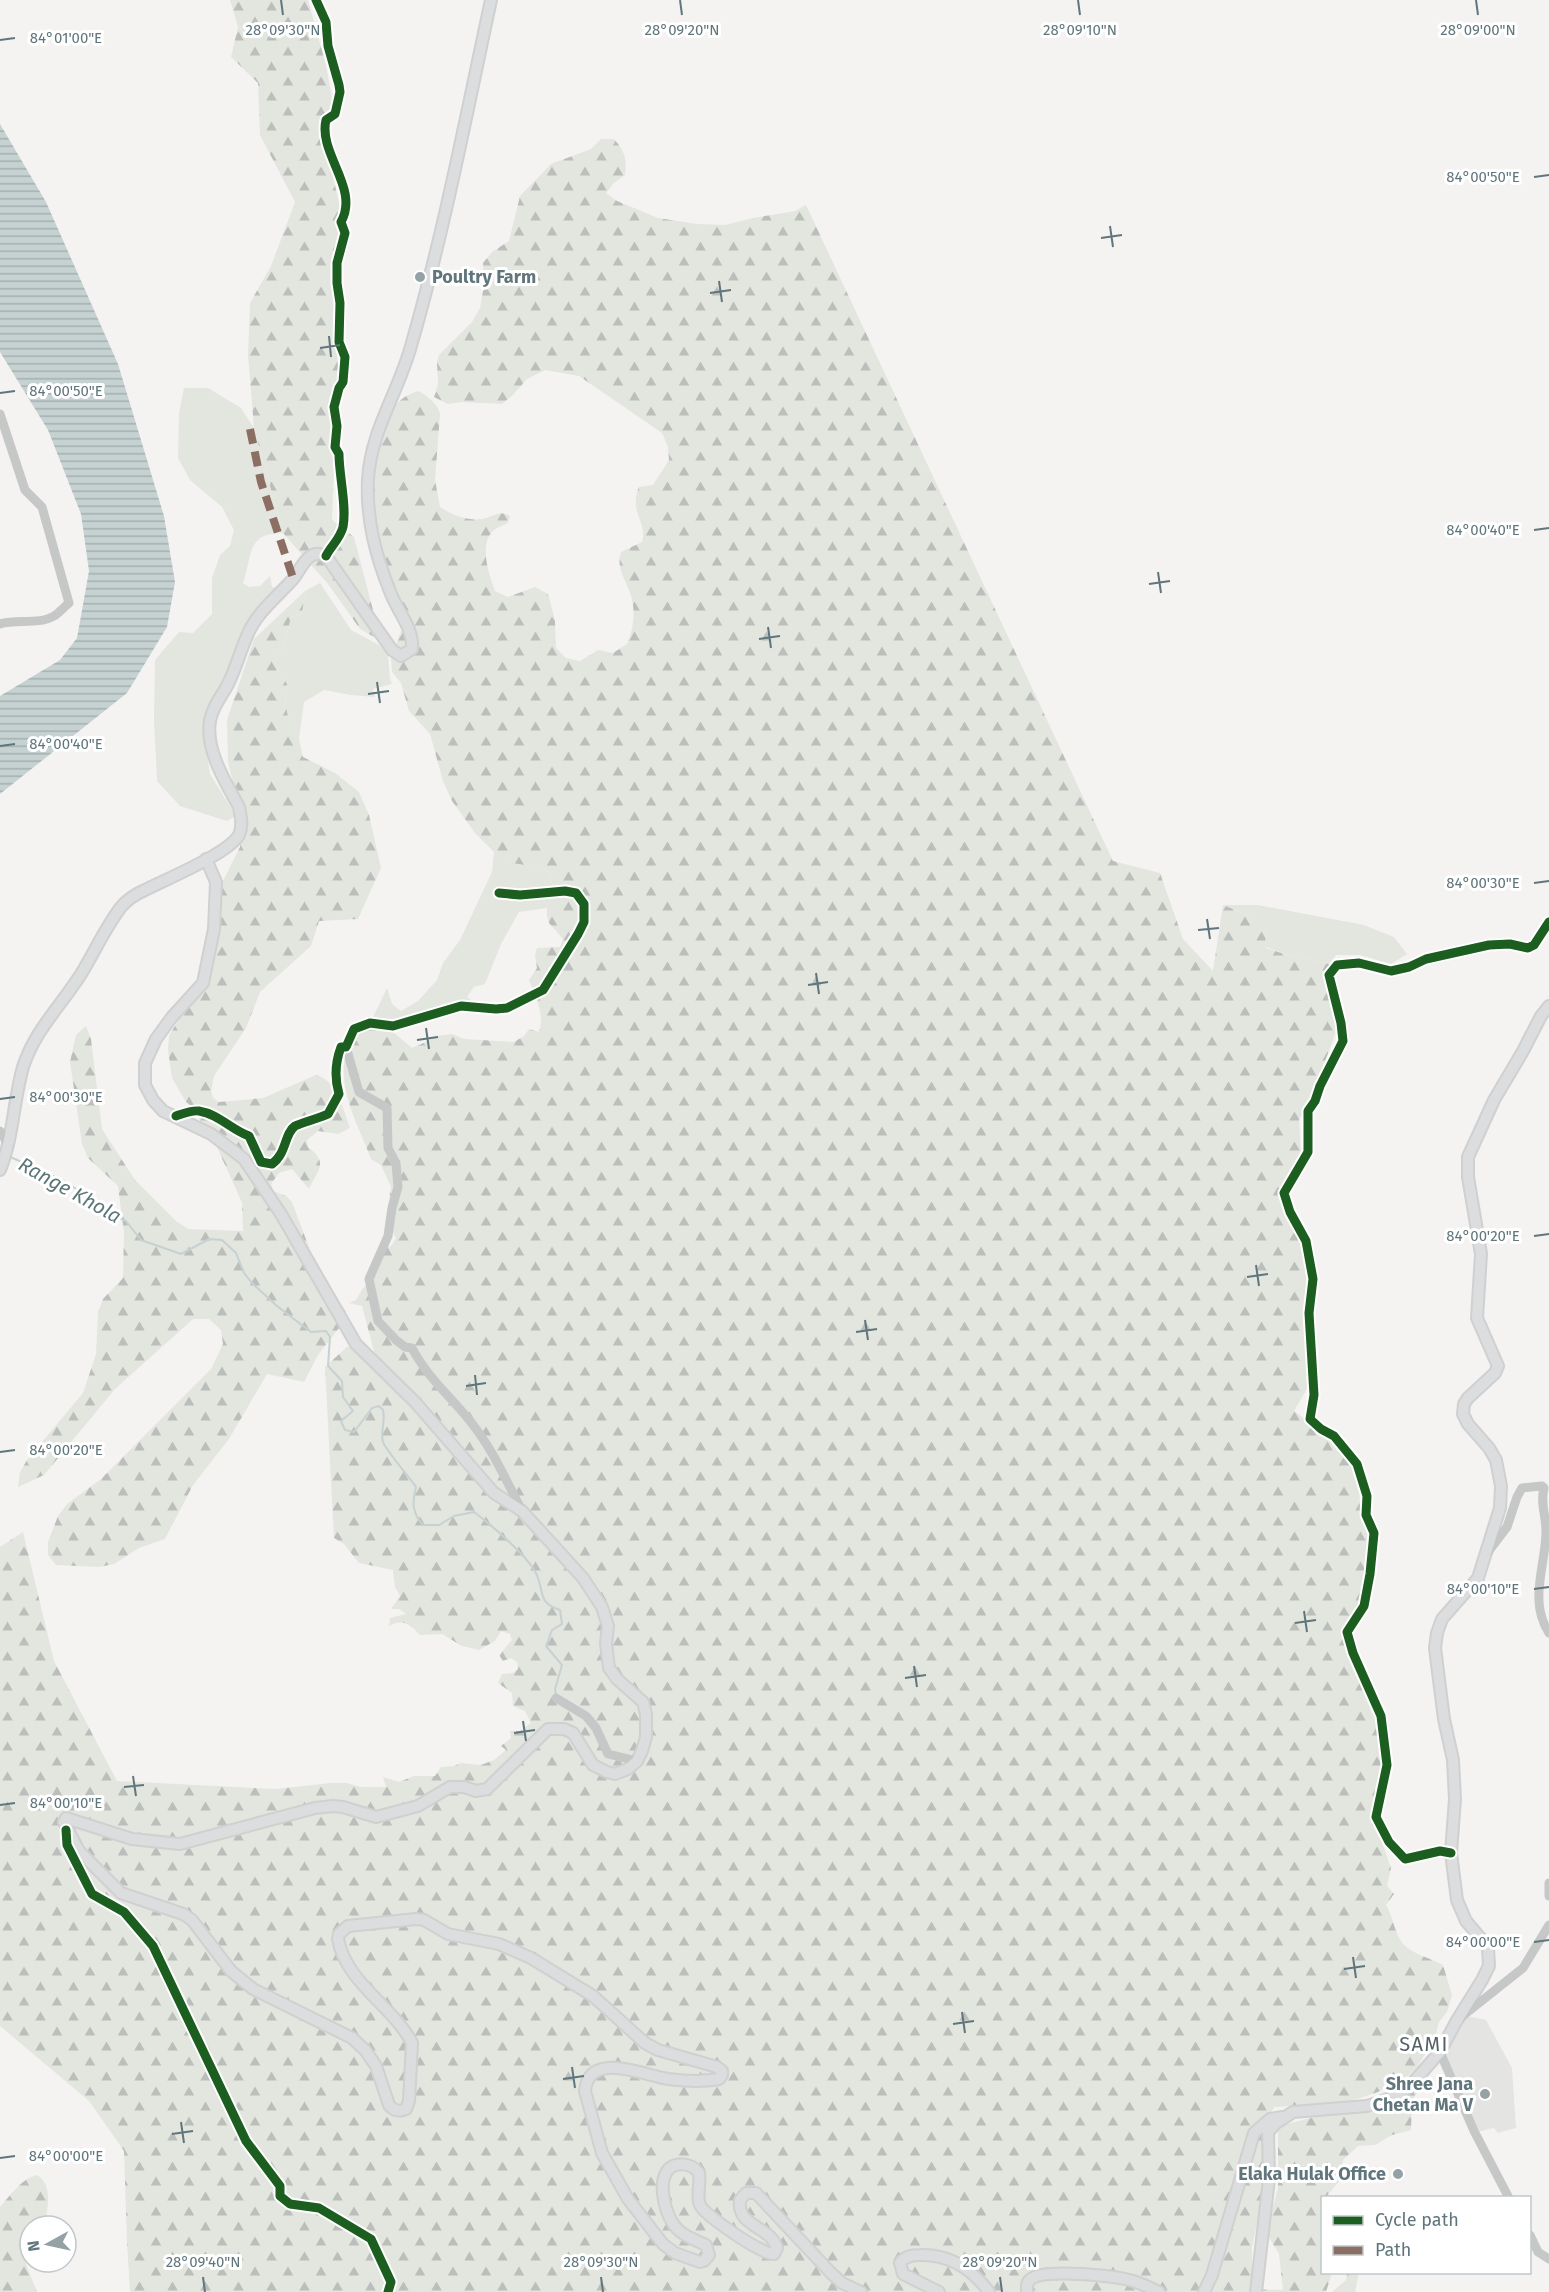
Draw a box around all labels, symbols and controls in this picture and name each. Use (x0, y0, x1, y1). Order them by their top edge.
text: 28°09'30"N (246, 21, 320, 39)
text: 28°09'20"N (645, 21, 719, 39)
text: 28°09'10"N (1043, 21, 1117, 39)
text: 28°09'00"N (1440, 21, 1516, 39)
text: 84°01'00"E (30, 29, 102, 47)
text: 84°00'50"E (1446, 168, 1520, 186)
place label: Poultry Farm (432, 266, 536, 288)
marker: Poultry Farm (413, 270, 427, 284)
text: 84°00'50"E (29, 382, 103, 400)
text: 84°00'40"E (1446, 521, 1520, 539)
text: 84°00'40"E (29, 735, 103, 753)
text: 84°00'30"E (1446, 874, 1520, 892)
text: 84°00'30"E (29, 1088, 103, 1106)
water label: Range Khola (14, 1152, 126, 1228)
text: 84°00'20"E (1446, 1227, 1520, 1245)
text: 84°00'20"E (29, 1441, 103, 1459)
text: 84°00'10"E (1447, 1580, 1519, 1598)
text: 84°00'10"E (30, 1794, 102, 1812)
text: 84°00'00"E (1446, 1933, 1520, 1951)
district label: SAMI (1399, 2032, 1449, 2056)
place label: Shree Jana Chetan Ma V (1373, 2073, 1474, 2116)
marker: Shree Jana Chetan Ma V (1478, 2087, 1492, 2101)
text: 84°00'00"E (29, 2147, 103, 2165)
place label: Elaka Hulak Office (1238, 2163, 1386, 2185)
marker: Elaka Hulak Office (1391, 2167, 1405, 2181)
legend (1321, 2196, 1531, 2274)
text: Cycle path (1375, 2209, 1459, 2231)
north arrow (18, 2214, 78, 2274)
text: N (23, 2239, 44, 2253)
text: Path (1375, 2239, 1411, 2261)
text: 28°09'40"N (166, 2253, 240, 2271)
text: 28°09'30"N (564, 2253, 638, 2271)
text: 28°09'20"N (963, 2253, 1037, 2271)

